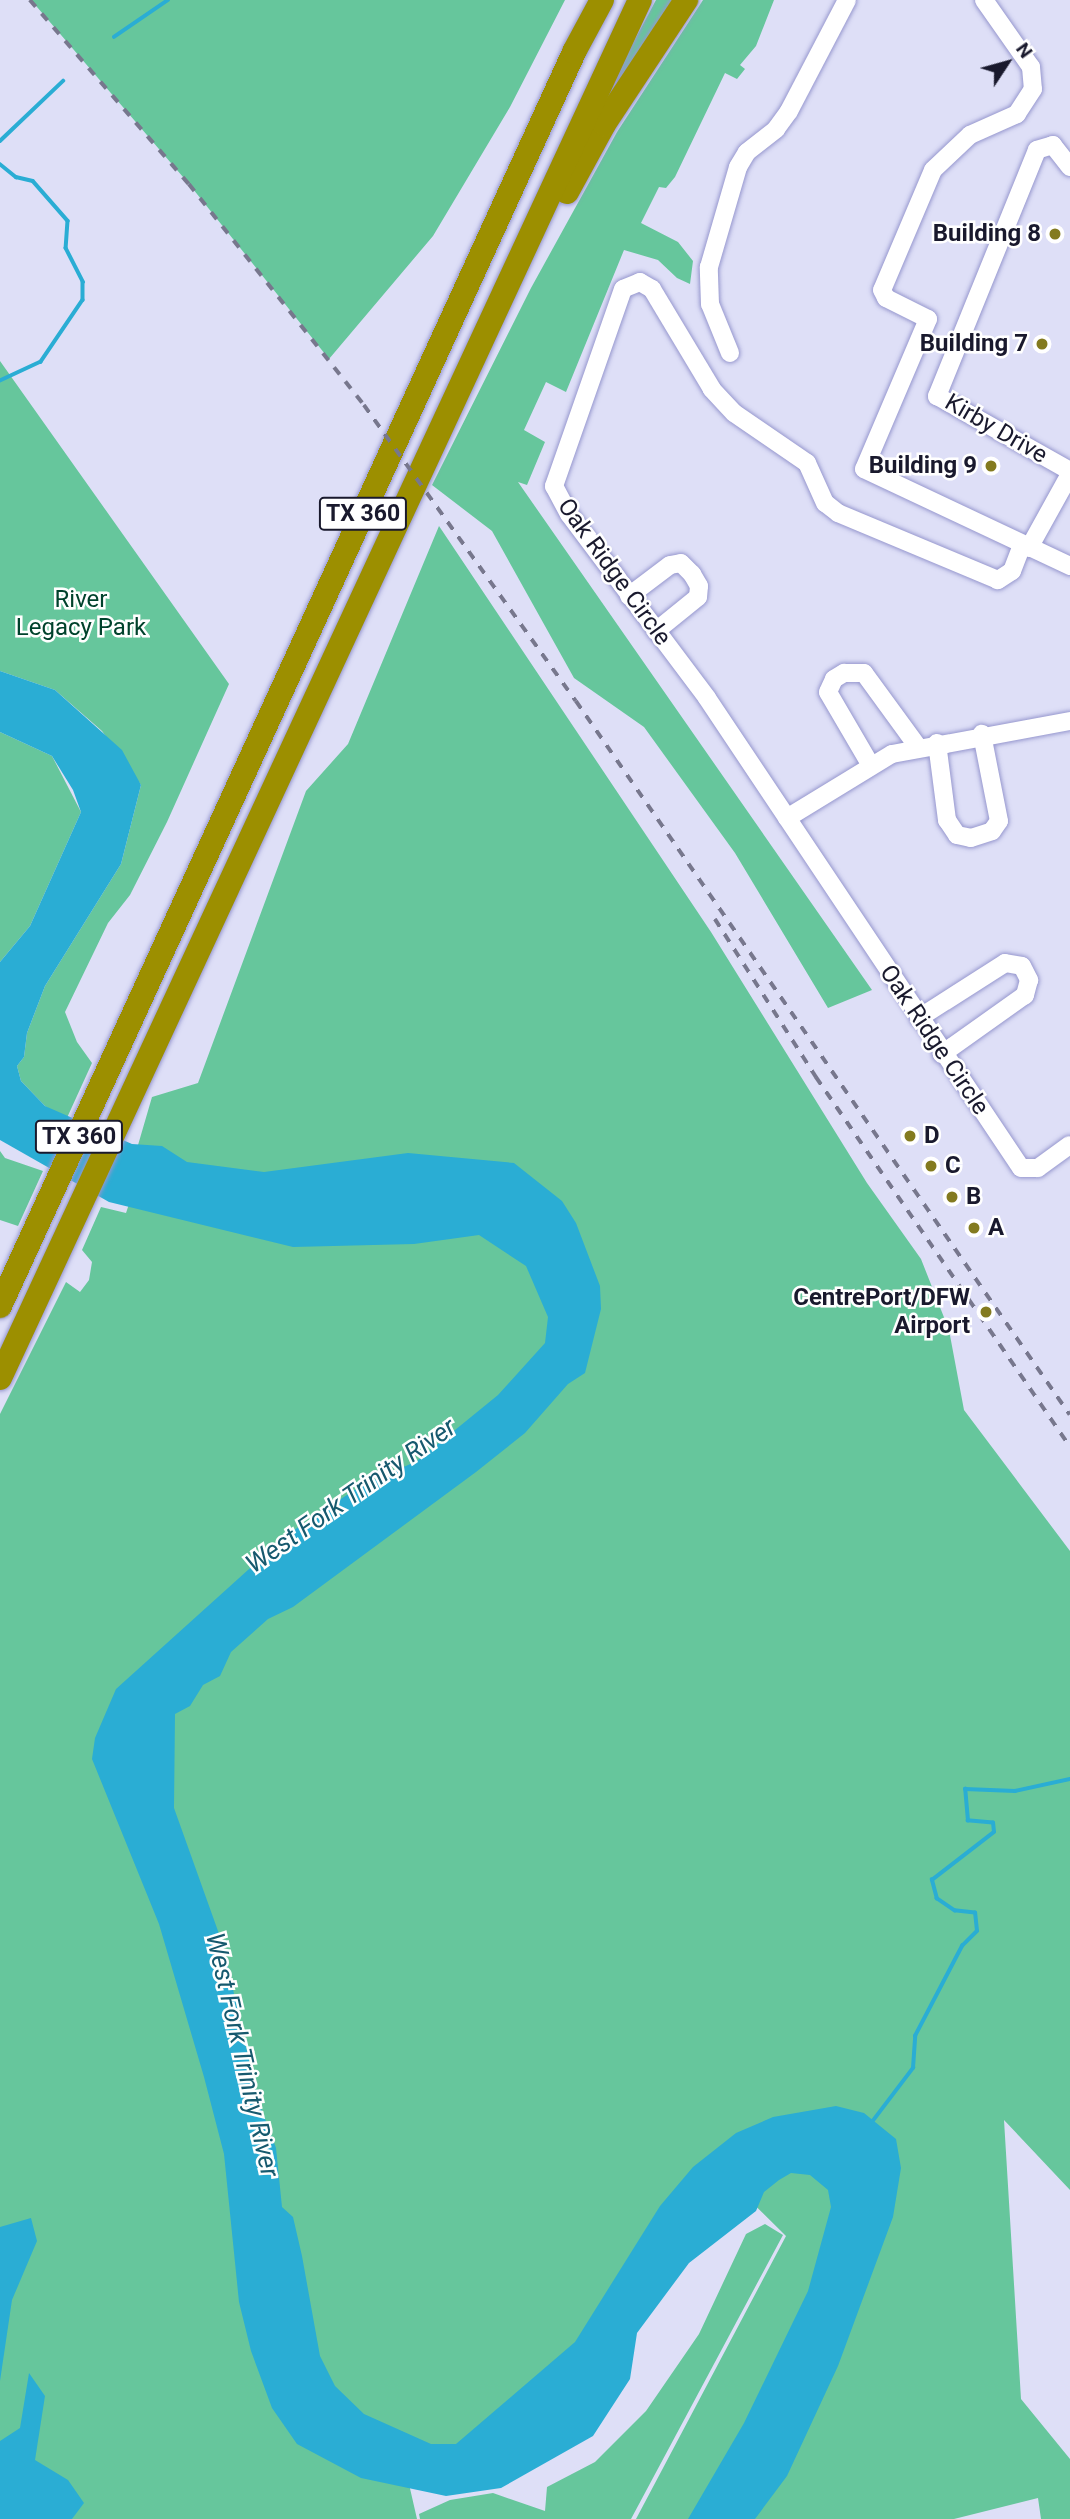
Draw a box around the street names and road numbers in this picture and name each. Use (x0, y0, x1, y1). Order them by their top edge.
street label: Kirby Drive (940, 388, 1052, 470)
street label: Oak Ridge Circle (551, 493, 677, 651)
road number: TX 360 (318, 494, 408, 534)
street label: Oak Ridge Circle (873, 960, 995, 1120)
road number: TX 360 (34, 1118, 124, 1156)

